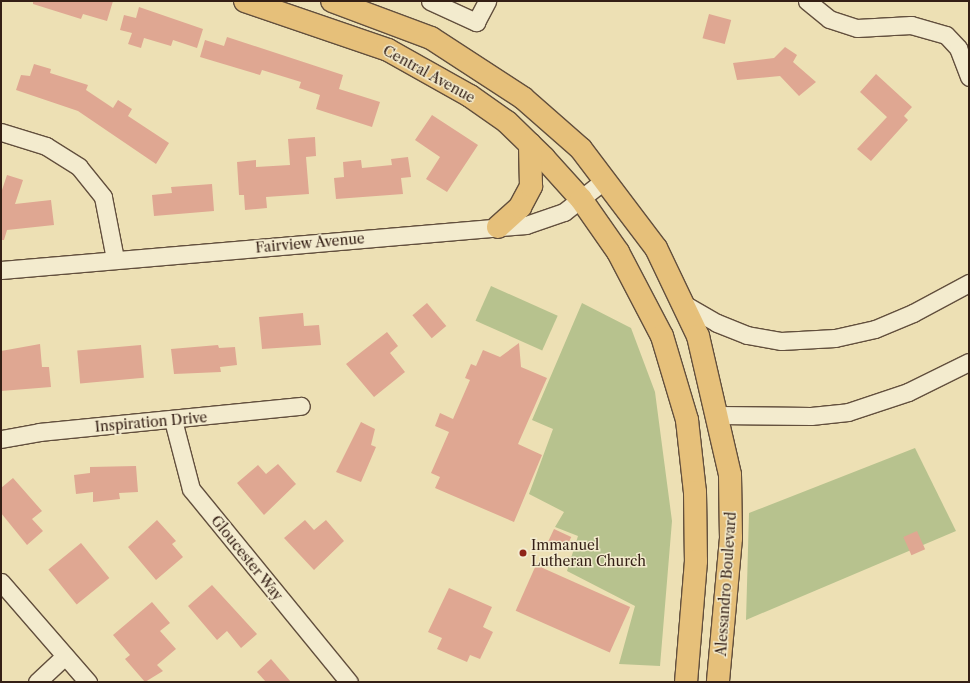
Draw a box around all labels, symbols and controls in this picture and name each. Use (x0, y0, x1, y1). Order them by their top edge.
street label: Central Avenue (380, 42, 478, 106)
street label: Fairview Avenue (254, 230, 366, 256)
street label: Inspiration Drive (94, 409, 208, 435)
street label: Alessandro Boulevard (713, 511, 739, 657)
street label: Gloucester Way (207, 512, 287, 604)
place label: Immanuel Lutheran Church (531, 537, 646, 570)
marker: Immanuel Lutheran Church (518, 548, 528, 558)

